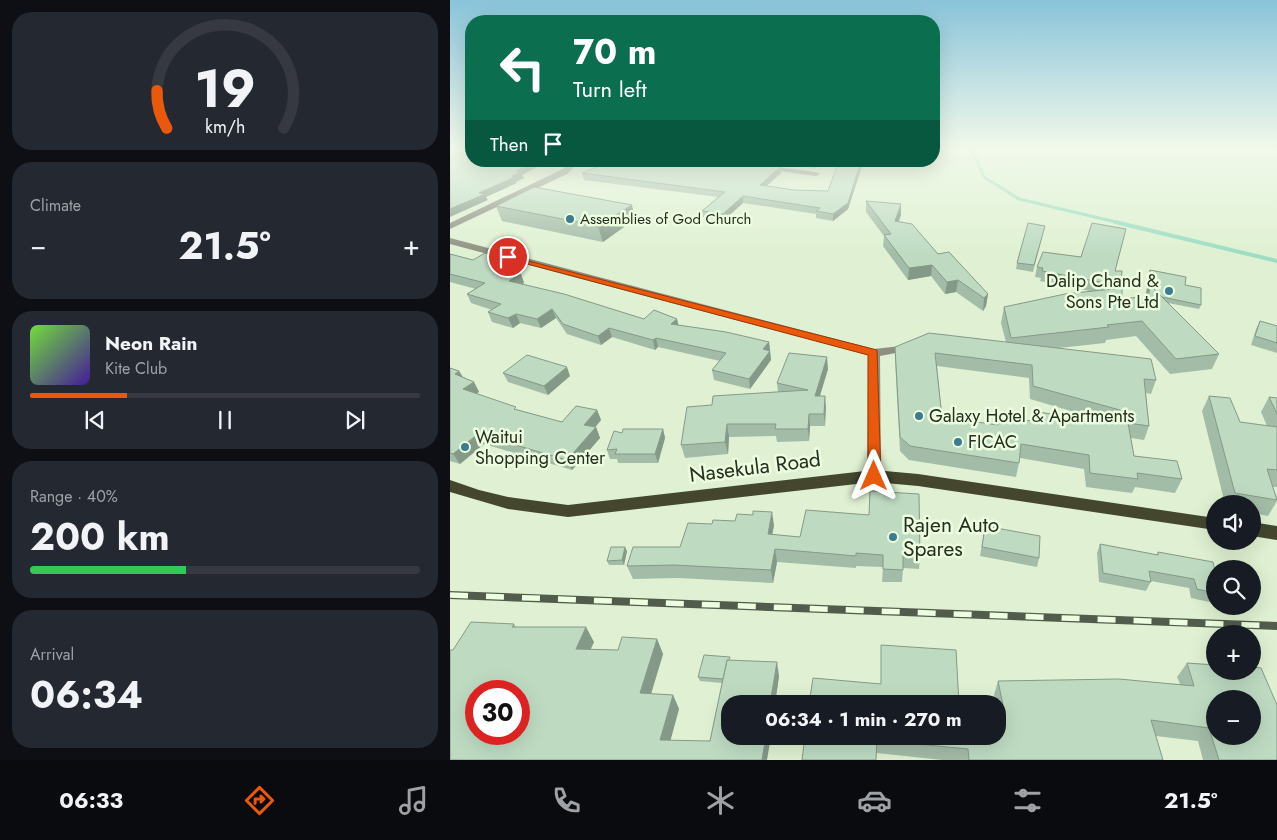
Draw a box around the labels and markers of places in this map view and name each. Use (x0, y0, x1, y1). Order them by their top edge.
place label: Assemblies of God Church (580, 208, 751, 230)
marker: Assemblies of God Church (564, 213, 576, 225)
pin (487, 236, 529, 278)
place label: Dalip Chand & Sons Pte Ltd (1046, 268, 1159, 315)
marker: Dalip Chand & Sons Pte Ltd (1163, 285, 1175, 297)
place label: Galaxy Hotel & Apartments (929, 403, 1135, 429)
marker: Galaxy Hotel & Apartments (913, 410, 925, 422)
place label: Waitui Shopping Center (475, 424, 606, 471)
place label: FICAC (968, 429, 1017, 455)
marker: FICAC (952, 436, 964, 448)
marker: Waitui Shopping Center (459, 441, 471, 453)
place label: Rajen Auto Spares (903, 510, 999, 564)
marker: Rajen Auto Spares (887, 531, 899, 543)

